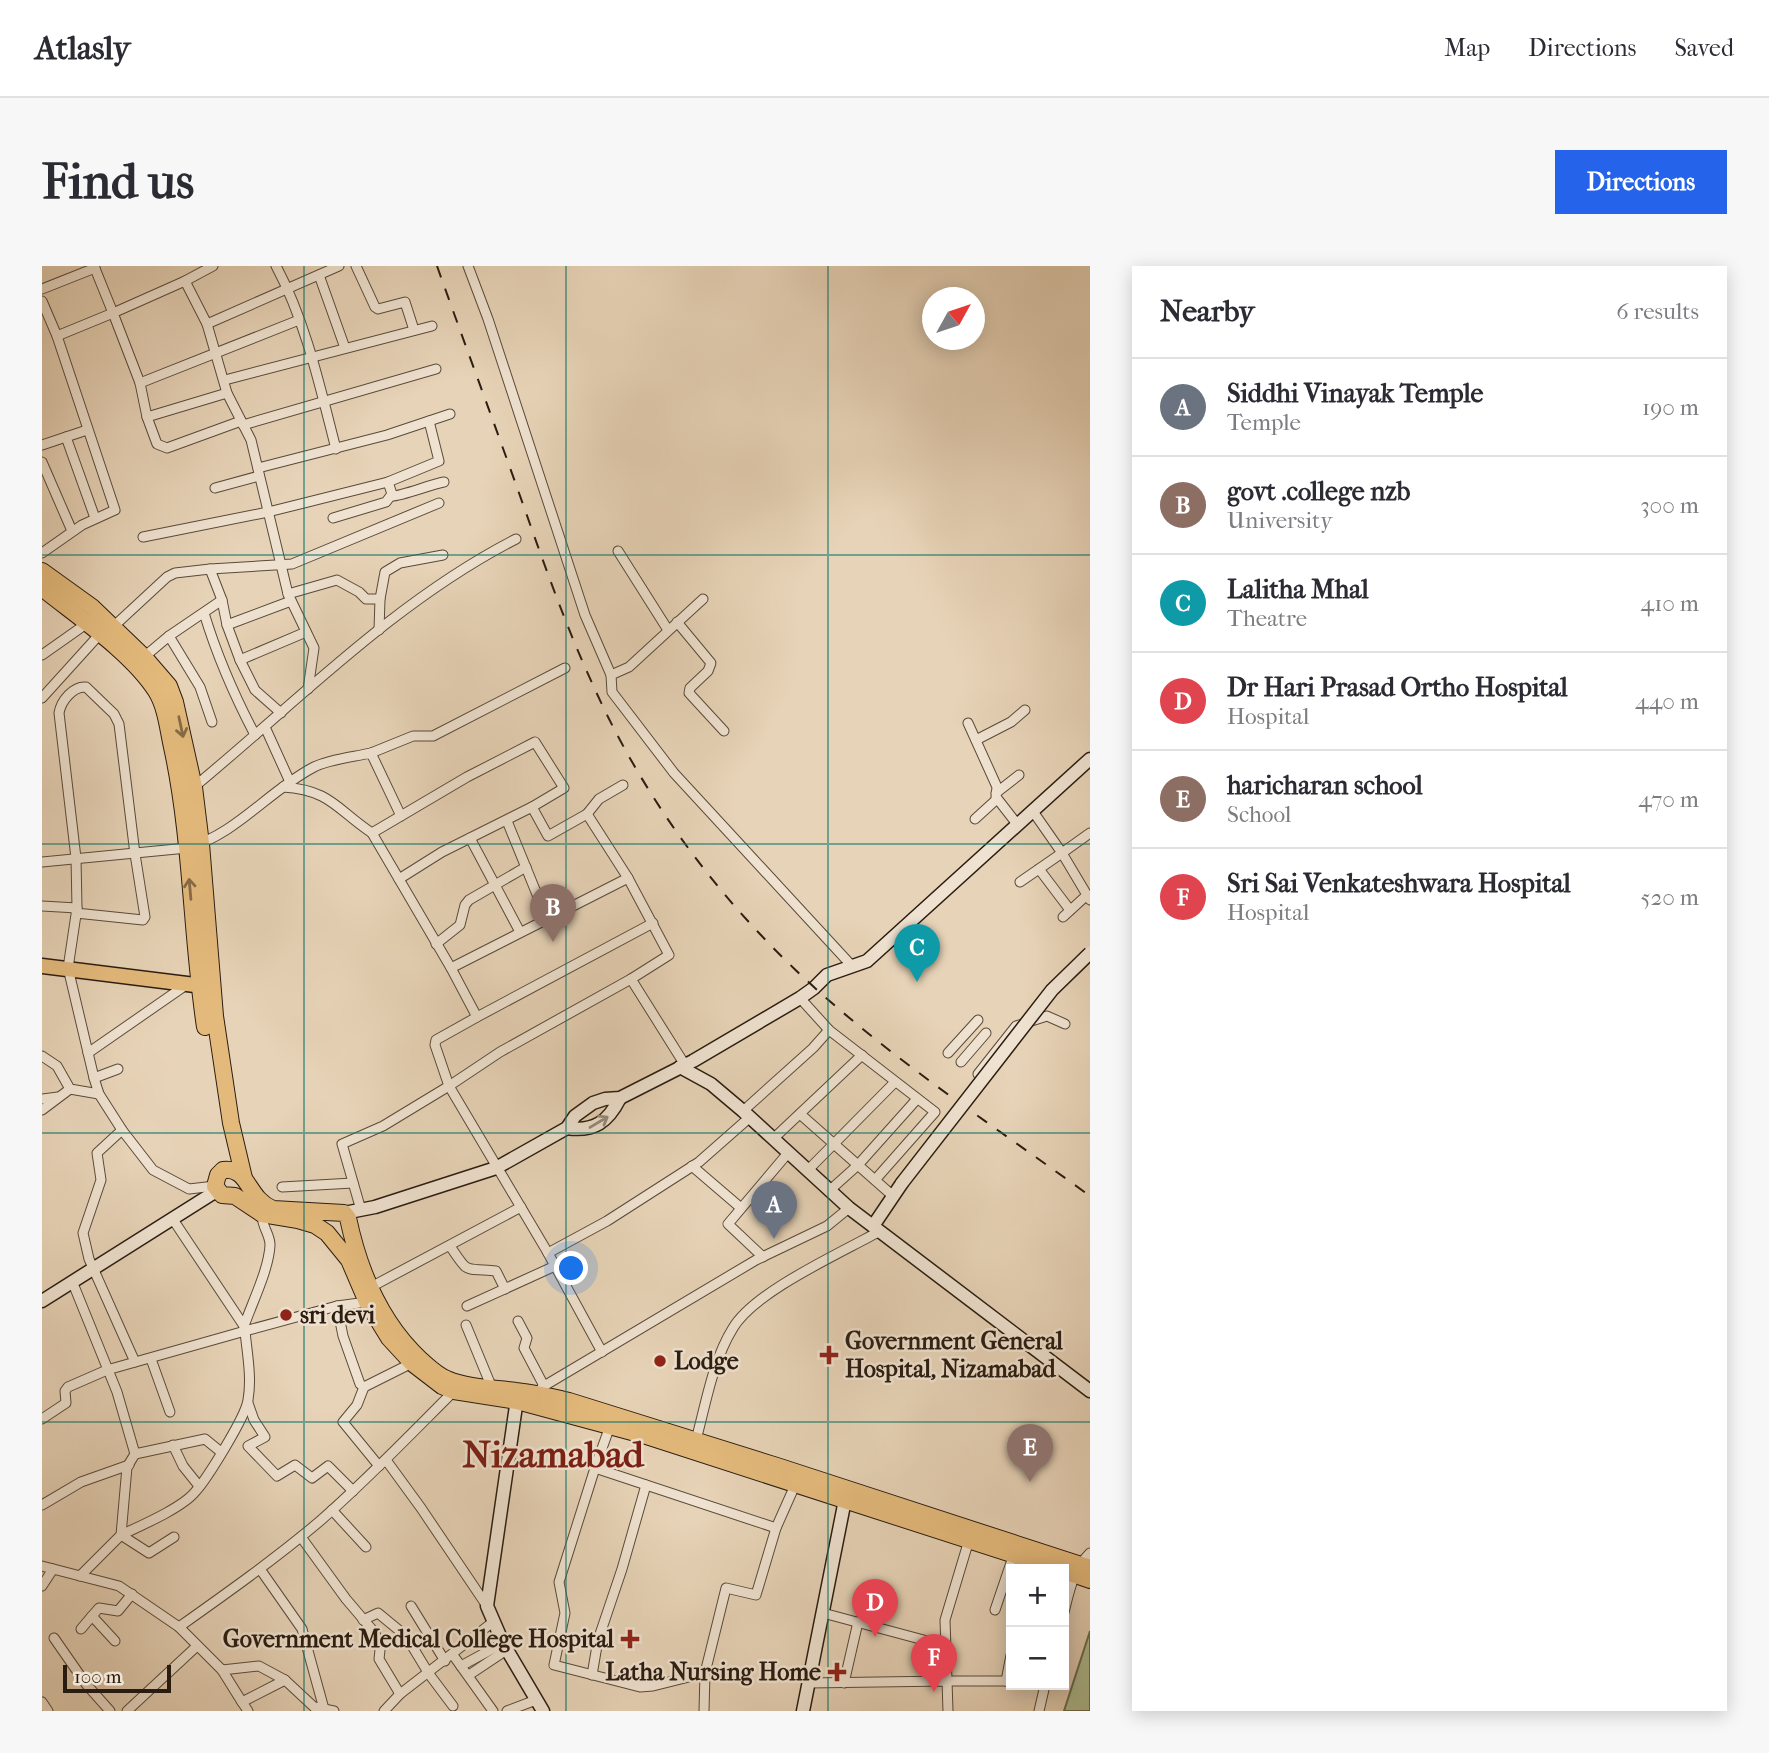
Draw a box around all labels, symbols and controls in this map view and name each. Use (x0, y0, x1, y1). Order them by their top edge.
text: Atlasly (35, 29, 130, 68)
text: Map (1444, 34, 1490, 62)
text: Directions (1528, 34, 1636, 62)
text: Saved (1674, 34, 1734, 62)
button: Directions (1555, 150, 1727, 214)
text: Find us (42, 153, 194, 211)
north arrow (922, 287, 985, 350)
text: Nearby (1160, 294, 1255, 329)
text: 6 results (1616, 298, 1699, 325)
text: Siddhi Vinayak Temple (1227, 378, 1483, 409)
text: A (1176, 394, 1190, 421)
text: 190 m (1642, 394, 1699, 421)
text: Temple (1227, 409, 1301, 436)
text: govt .college nzb (1227, 476, 1410, 507)
text: B (1176, 492, 1190, 519)
text: 300 m (1640, 492, 1699, 519)
text: University (1227, 507, 1332, 534)
text: Lalitha Mhal (1227, 574, 1369, 605)
text: C (1175, 590, 1191, 617)
text: 410 m (1641, 590, 1699, 617)
text: Theatre (1227, 605, 1307, 632)
text: Dr Hari Prasad Ortho Hospital (1227, 672, 1568, 703)
text: D (1174, 688, 1192, 715)
text: 440 m (1635, 688, 1699, 715)
text: Hospital (1227, 703, 1309, 730)
one-way arrow (175, 715, 188, 738)
text: haricharan school (1227, 770, 1423, 801)
text: E (1176, 786, 1190, 813)
text: 470 m (1638, 786, 1699, 813)
text: School (1227, 801, 1291, 828)
text: Sri Sai Venkateshwara Hospital (1227, 868, 1571, 899)
one-way arrow (183, 878, 196, 901)
pin: B (530, 884, 576, 942)
text: F (1177, 884, 1189, 911)
text: 520 m (1640, 884, 1699, 911)
text: Hospital (1227, 899, 1309, 926)
pin: C (894, 924, 940, 982)
one-way arrow (588, 1115, 608, 1129)
pin: A (751, 1181, 797, 1239)
your location (554, 1251, 588, 1285)
place label: sri devi (300, 1301, 376, 1329)
marker: sri devi (278, 1307, 294, 1323)
place label: Government General Hospital, Nizamabad (845, 1327, 1063, 1383)
marker: Government General Hospital, Nizamabad (819, 1345, 839, 1365)
place label: Lodge (674, 1347, 739, 1375)
marker: Lodge (652, 1353, 668, 1369)
pin: E (1007, 1424, 1053, 1482)
district label: Nizamabad (462, 1432, 645, 1477)
map controls (1006, 1564, 1069, 1690)
button: + (1006, 1564, 1069, 1627)
pin: D (852, 1579, 898, 1637)
place label: Government Medical College Hospital (223, 1625, 614, 1653)
button: − (1006, 1627, 1069, 1690)
marker: Government Medical College Hospital (620, 1629, 640, 1649)
pin: F (911, 1634, 957, 1692)
place label: Latha Nursing Home (605, 1658, 821, 1686)
scale bar (63, 1662, 172, 1694)
marker: Latha Nursing Home (827, 1662, 847, 1682)
text: 100 m (74, 1666, 122, 1688)

